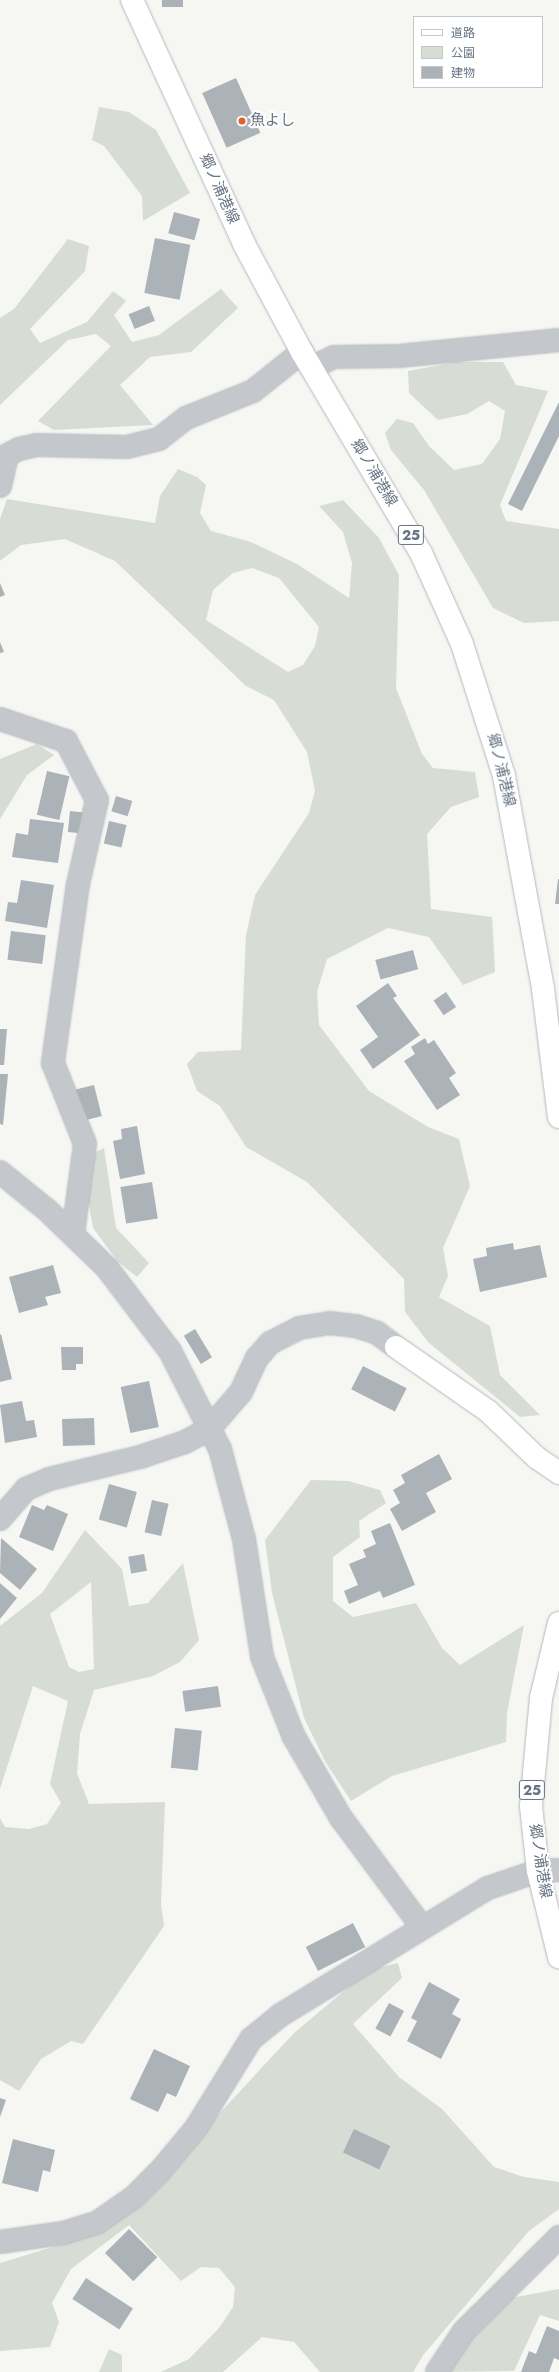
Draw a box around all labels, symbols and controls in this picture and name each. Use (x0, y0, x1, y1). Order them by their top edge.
legend (413, 16, 543, 88)
text: 道路 (451, 24, 475, 42)
text: 公園 (451, 44, 475, 62)
text: 建物 (451, 64, 475, 82)
place label: 魚よし (250, 112, 295, 130)
marker: 魚よし (237, 116, 247, 126)
street label: 郷ノ浦港線 (196, 151, 242, 227)
street label: 郷ノ浦港線 (347, 436, 401, 510)
road number: 25 (397, 523, 425, 547)
street label: 郷ノ浦港線 (483, 731, 519, 809)
road number: 25 (518, 1778, 546, 1802)
street label: 郷ノ浦港線 (525, 1823, 555, 1899)

